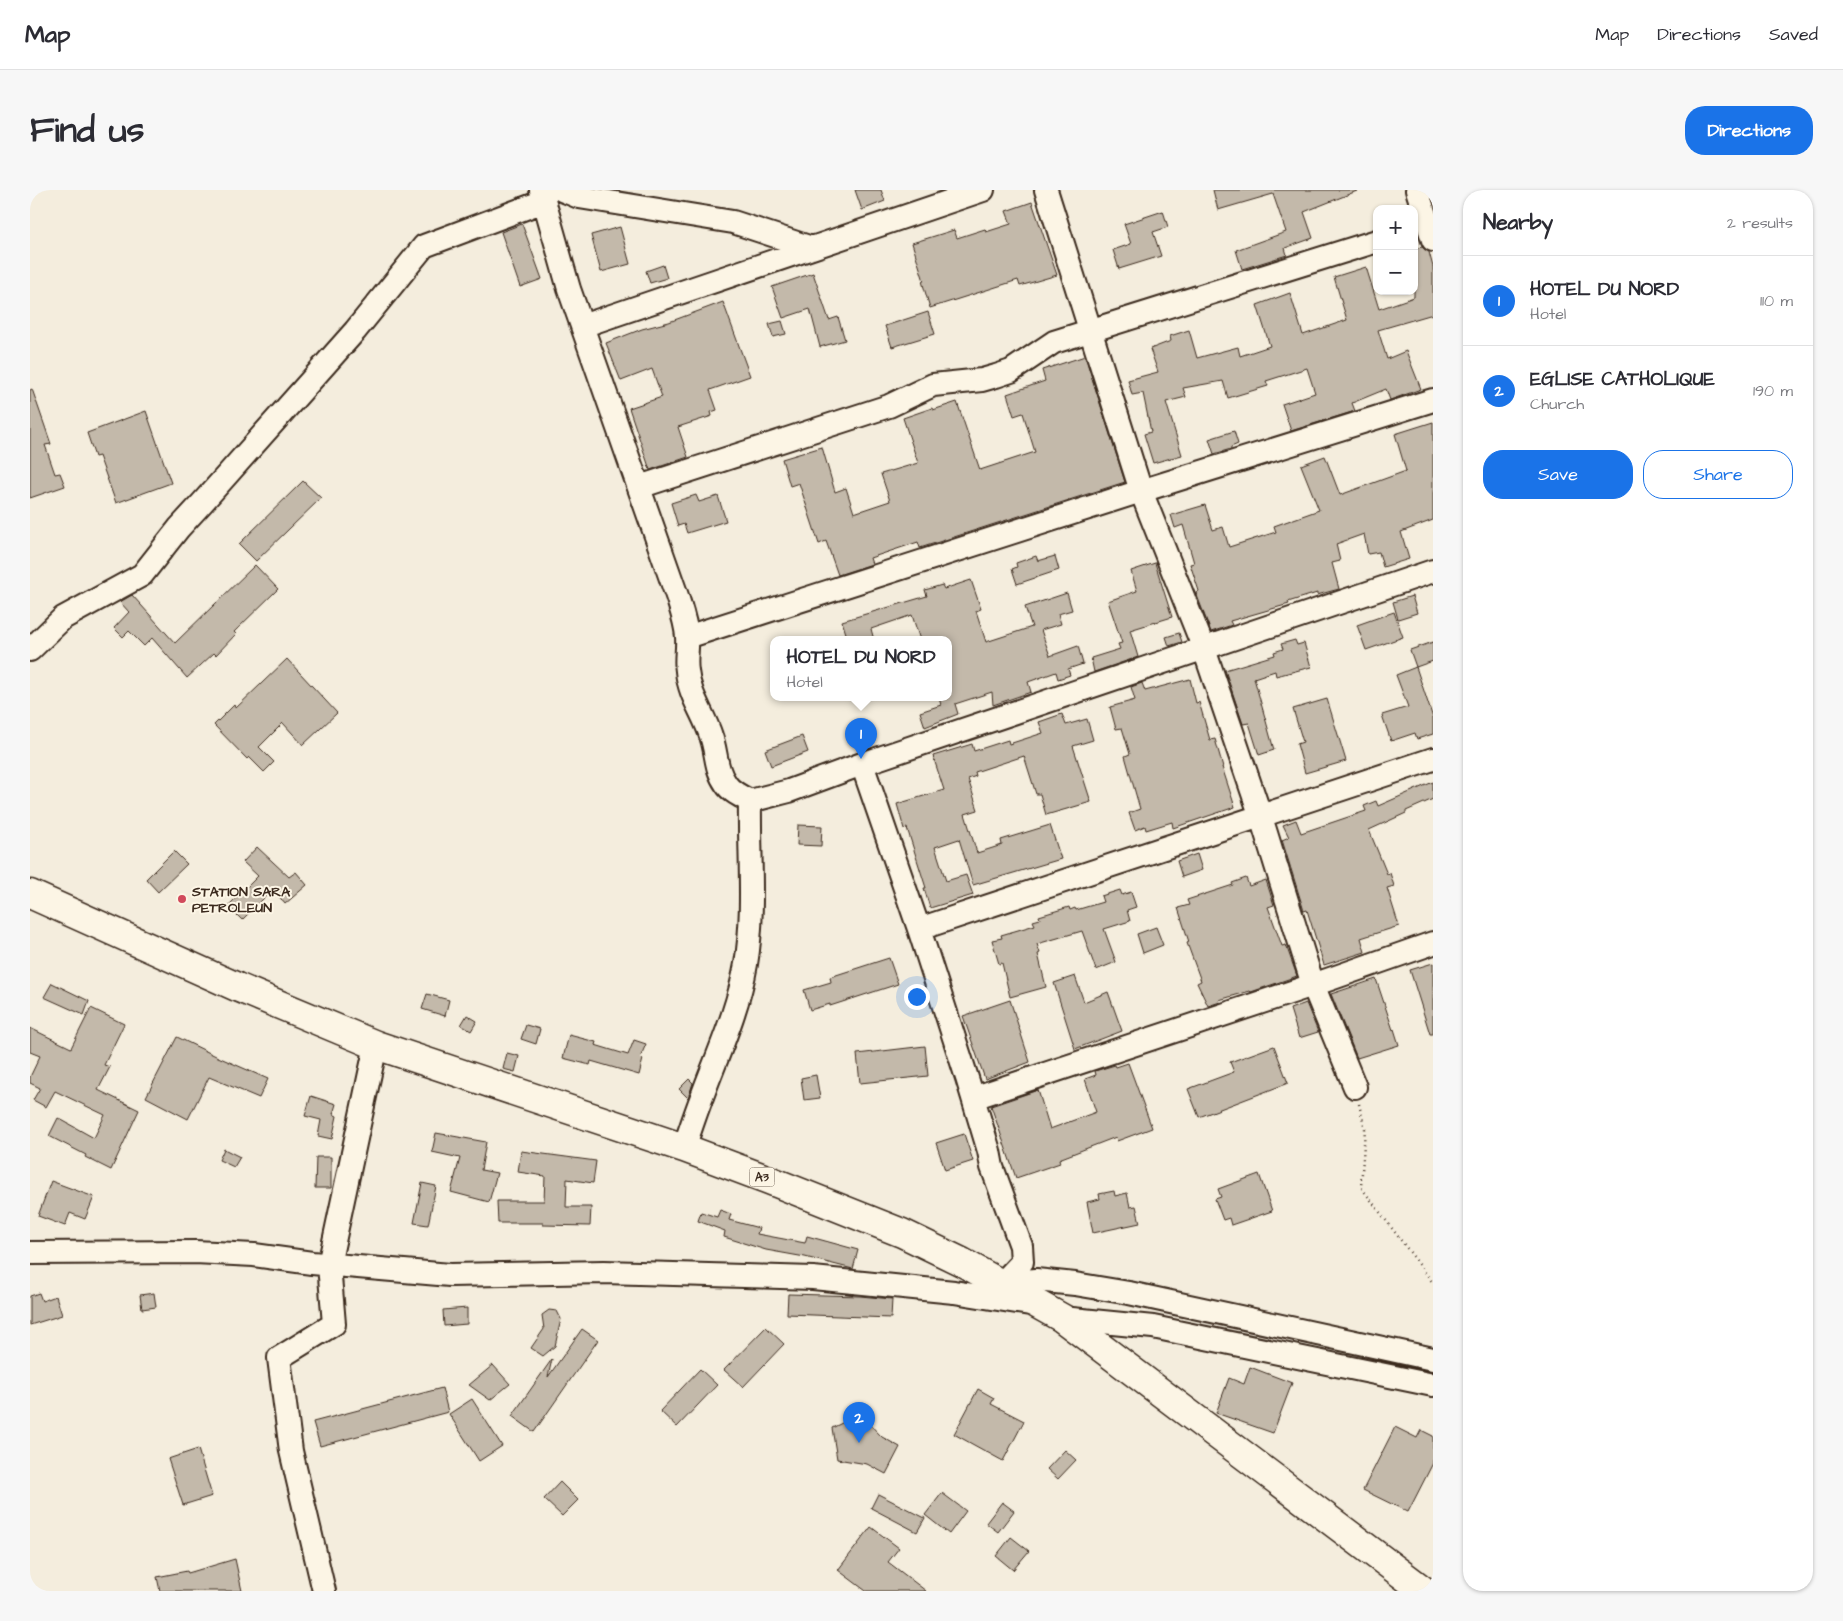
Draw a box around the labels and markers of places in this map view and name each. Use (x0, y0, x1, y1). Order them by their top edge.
pin: 1 (845, 718, 877, 759)
place label: STATION SARA PETROLEUN (191, 882, 291, 918)
marker: STATION SARA PETROLEUN (176, 893, 188, 905)
pin: 2 (843, 1402, 875, 1443)

